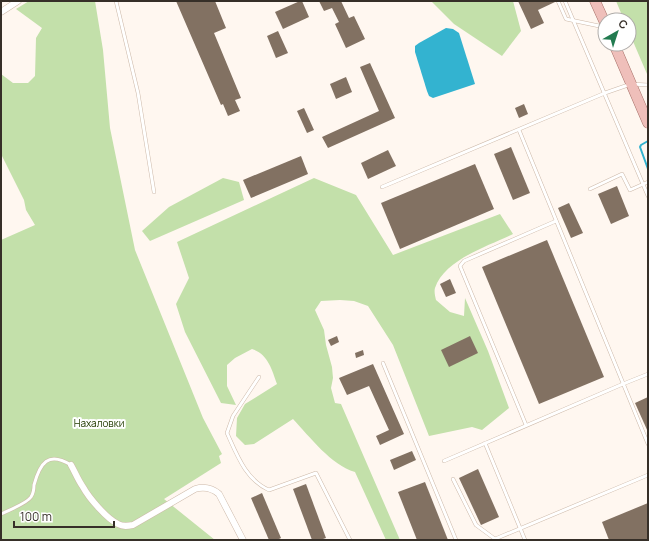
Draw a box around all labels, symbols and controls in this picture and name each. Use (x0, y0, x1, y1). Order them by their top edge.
north arrow (597, 12, 637, 52)
text: С (616, 15, 631, 32)
park label: Нахаловки (74, 416, 124, 430)
scale bar (14, 503, 114, 529)
text: 100 m (20, 508, 52, 525)

